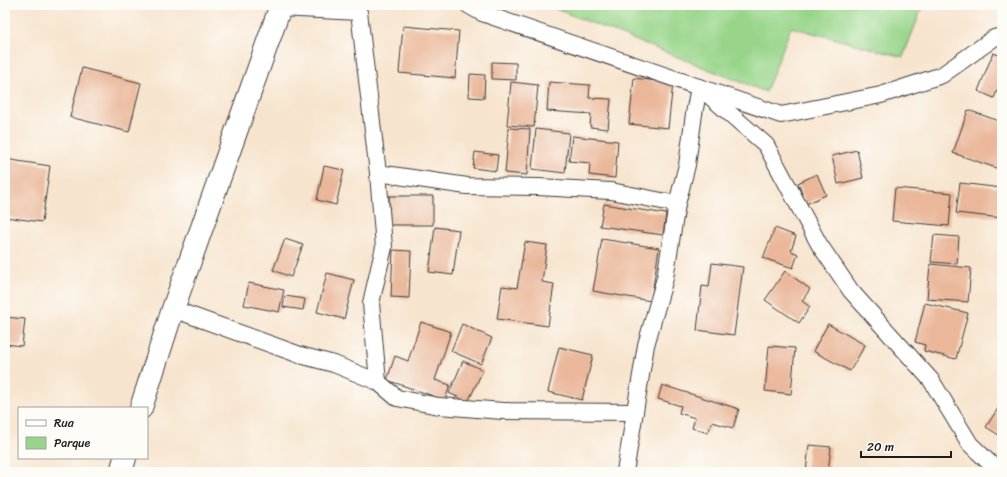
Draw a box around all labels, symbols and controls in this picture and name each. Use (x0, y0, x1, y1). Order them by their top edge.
legend (18, 407, 148, 459)
text: Rua (54, 412, 75, 434)
text: Parque (54, 432, 91, 454)
scale bar (861, 433, 951, 459)
text: 20 m (867, 436, 894, 458)

